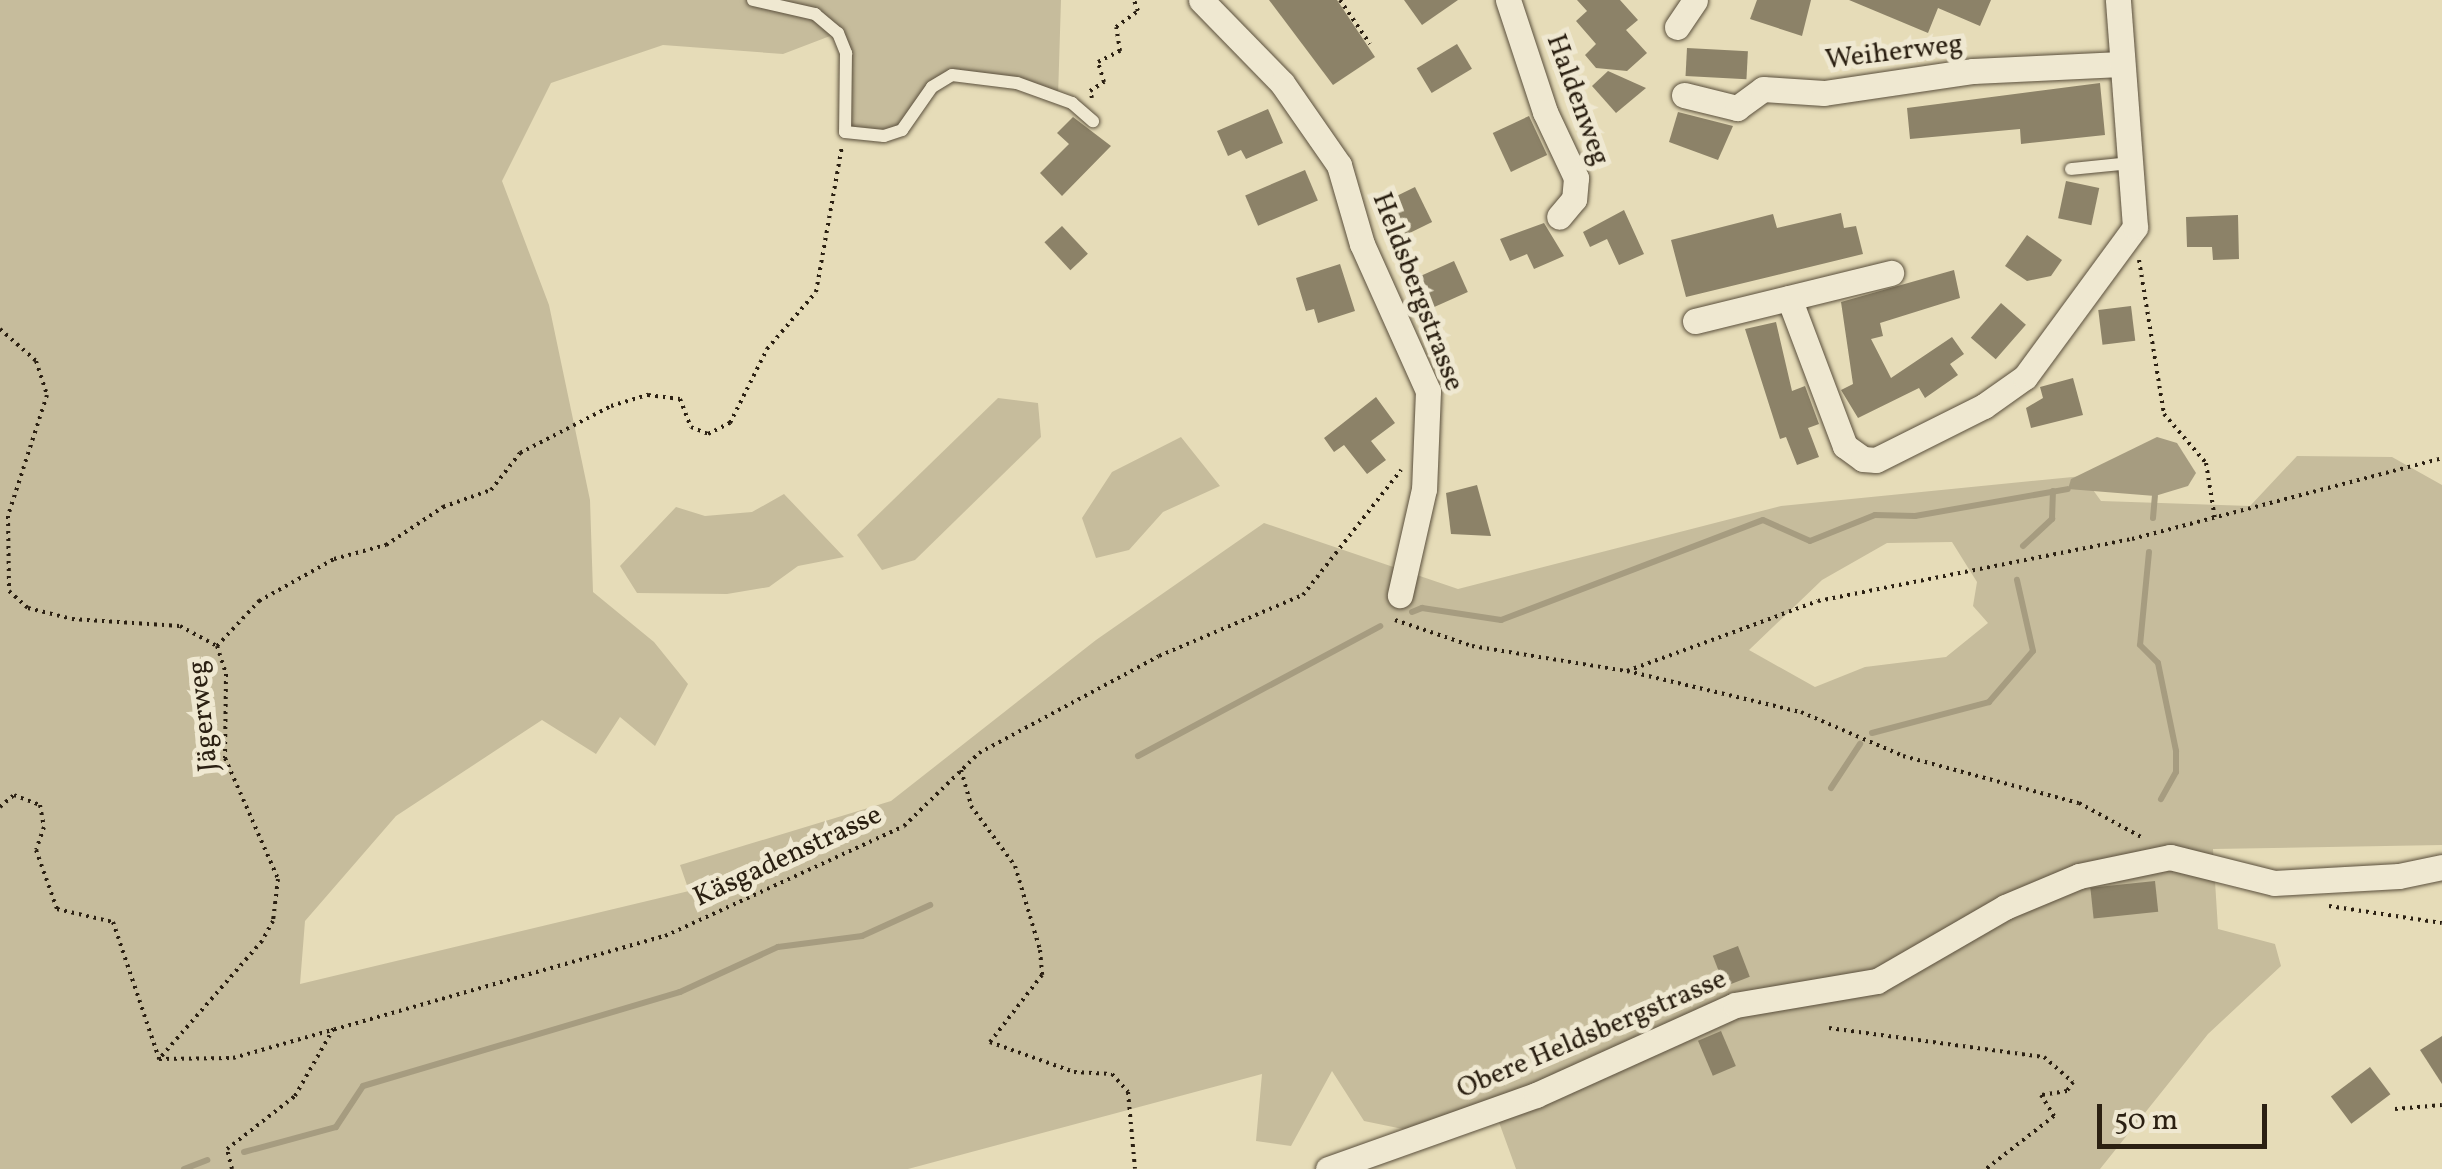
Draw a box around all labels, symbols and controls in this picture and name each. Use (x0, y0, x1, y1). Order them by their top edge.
street label: Weiherweg (1823, 28, 1965, 78)
street label: Haldenweg (1538, 30, 1616, 170)
street label: Heldsbergstrasse (1364, 188, 1470, 396)
street label: Jägerweg (181, 659, 227, 773)
street label: Käsgadenstrasse (689, 799, 887, 915)
street label: Obere Heldsbergstrasse (1452, 963, 1732, 1107)
scale bar (2102, 1084, 2272, 1146)
text: 50 m (2114, 1100, 2178, 1142)

